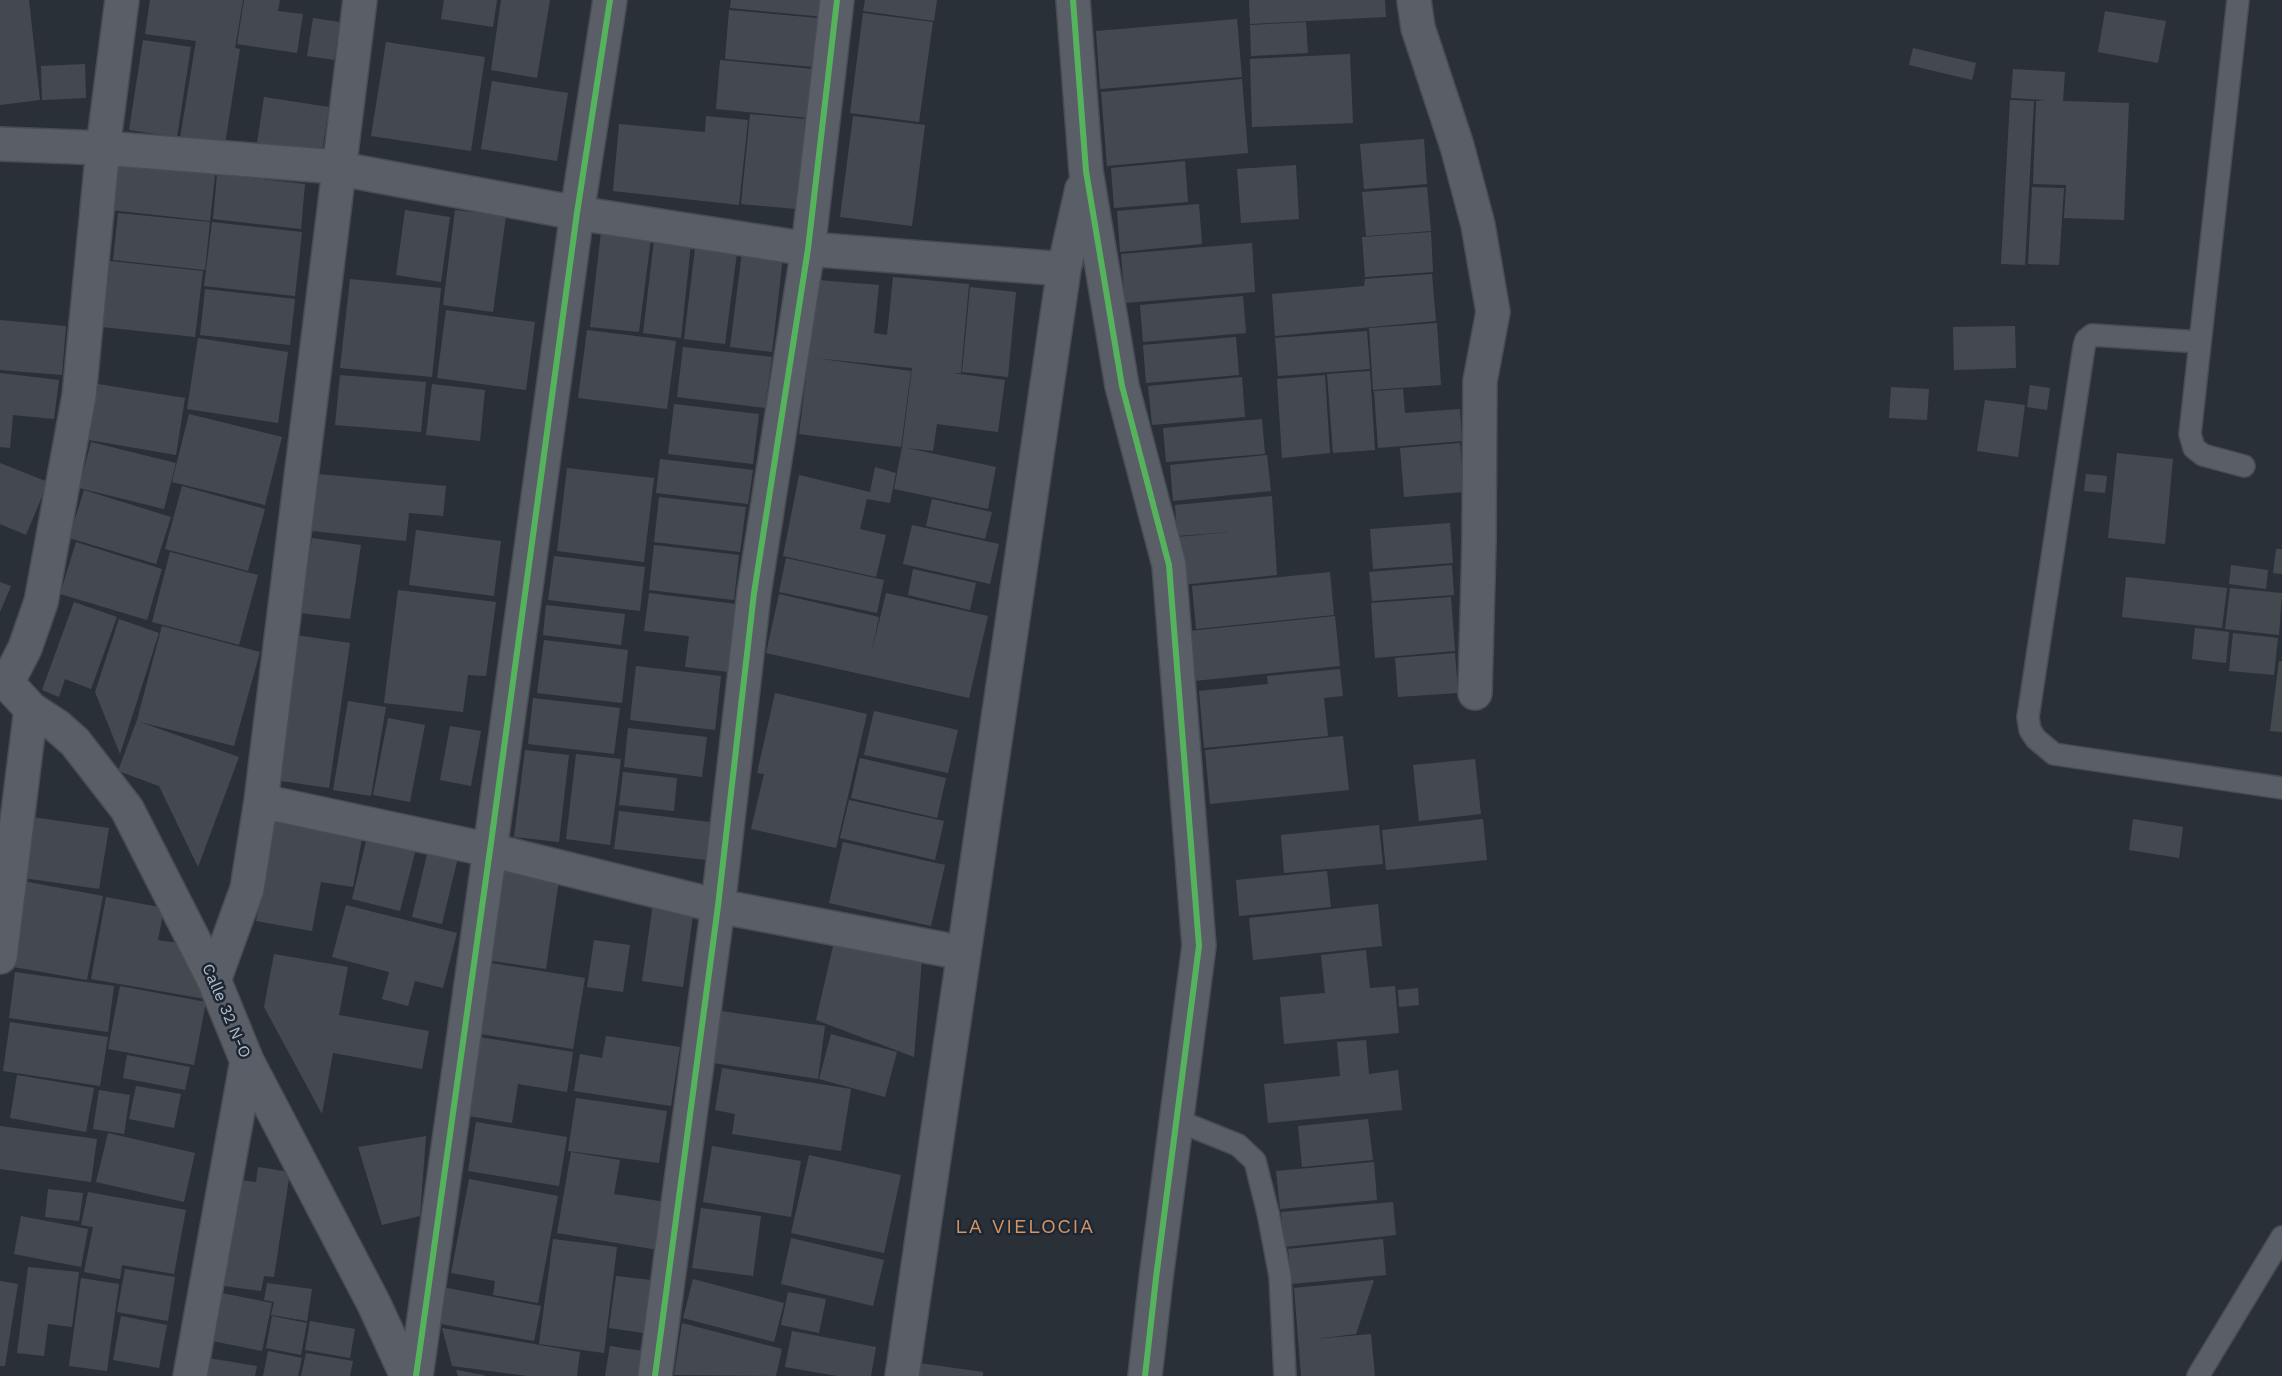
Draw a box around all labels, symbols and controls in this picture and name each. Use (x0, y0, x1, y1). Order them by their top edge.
street label: Calle 32 N-O (198, 961, 254, 1061)
district label: LA VIELOCIA (955, 1215, 1095, 1239)

